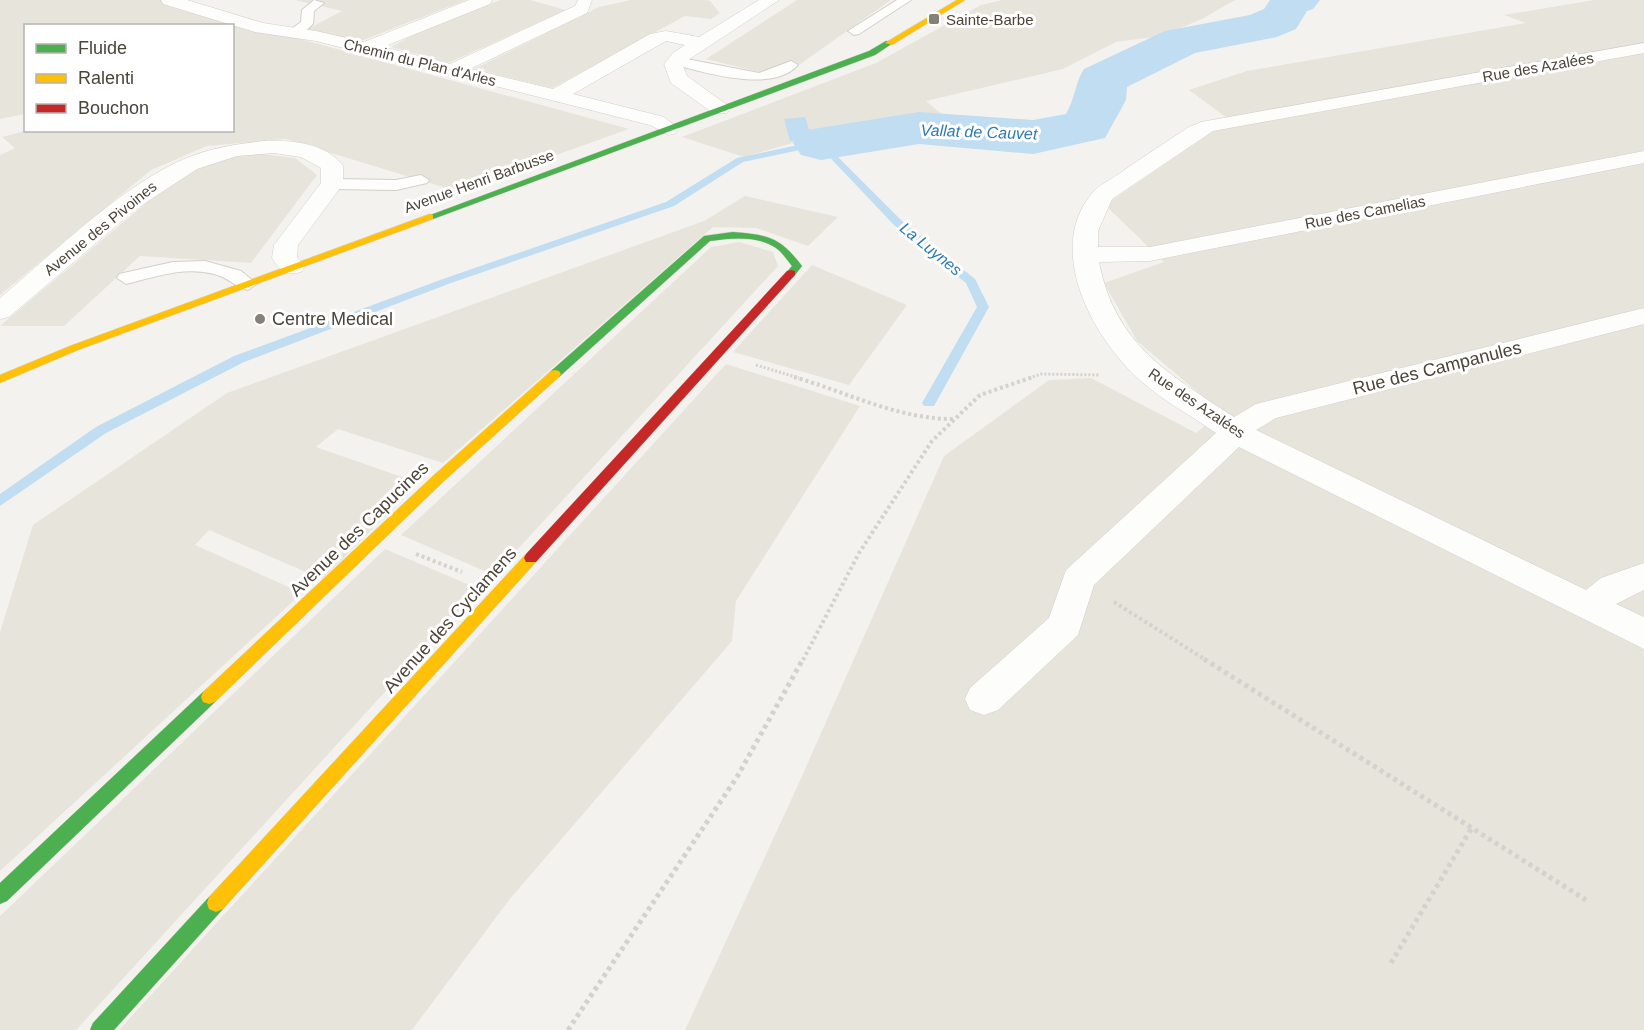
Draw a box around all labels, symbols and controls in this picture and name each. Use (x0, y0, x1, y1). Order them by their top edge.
place label: Sainte-Barbe (946, 11, 1034, 28)
marker: Sainte-Barbe (927, 12, 941, 26)
legend (24, 24, 234, 132)
street label: Chemin du Plan d'Arles (342, 35, 498, 89)
text: Fluide (78, 38, 127, 58)
street label: Rue des Azalées (1481, 49, 1595, 85)
text: Ralenti (78, 68, 134, 88)
text: Bouchon (78, 98, 149, 118)
water label: Vallat de Cauvet (920, 121, 1038, 143)
street label: Avenue Henri Barbusse (402, 146, 556, 216)
street label: Avenue des Pivoines (40, 177, 160, 279)
street label: Rue des Camelias (1303, 192, 1427, 232)
water label: La Luynes (897, 219, 965, 279)
place label: Centre Medical (272, 309, 393, 329)
marker: Centre Medical (253, 312, 267, 326)
street label: Rue des Campanules (1351, 337, 1523, 399)
street label: Rue des Azalées (1146, 364, 1248, 442)
street label: Avenue des Capucines (286, 458, 432, 600)
street label: Avenue des Cyclamens (379, 543, 521, 697)

